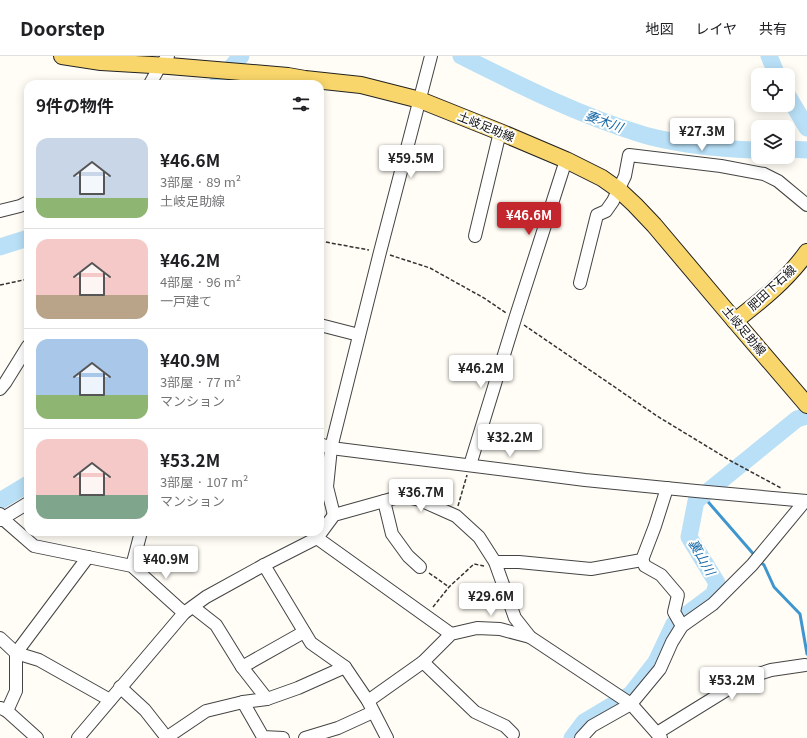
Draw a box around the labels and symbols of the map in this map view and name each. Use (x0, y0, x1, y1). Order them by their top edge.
water label: 妻木川 (583, 105, 628, 137)
street label: 土岐足助線 (456, 106, 518, 145)
pin: ¥27.3M (669, 118, 735, 152)
pin: ¥59.5M (378, 145, 444, 179)
pin: ¥46.6M (496, 202, 562, 236)
street label: 肥田下石線 (743, 260, 799, 314)
street label: 土岐足助線 (719, 302, 771, 358)
pin: ¥46.2M (448, 355, 514, 389)
pin: ¥32.2M (477, 424, 543, 458)
pin: ¥36.7M (388, 479, 454, 513)
water label: 裏山川 (684, 535, 721, 580)
pin: ¥40.9M (133, 546, 199, 580)
pin: ¥29.6M (458, 583, 524, 617)
pin: ¥53.2M (699, 667, 765, 701)

